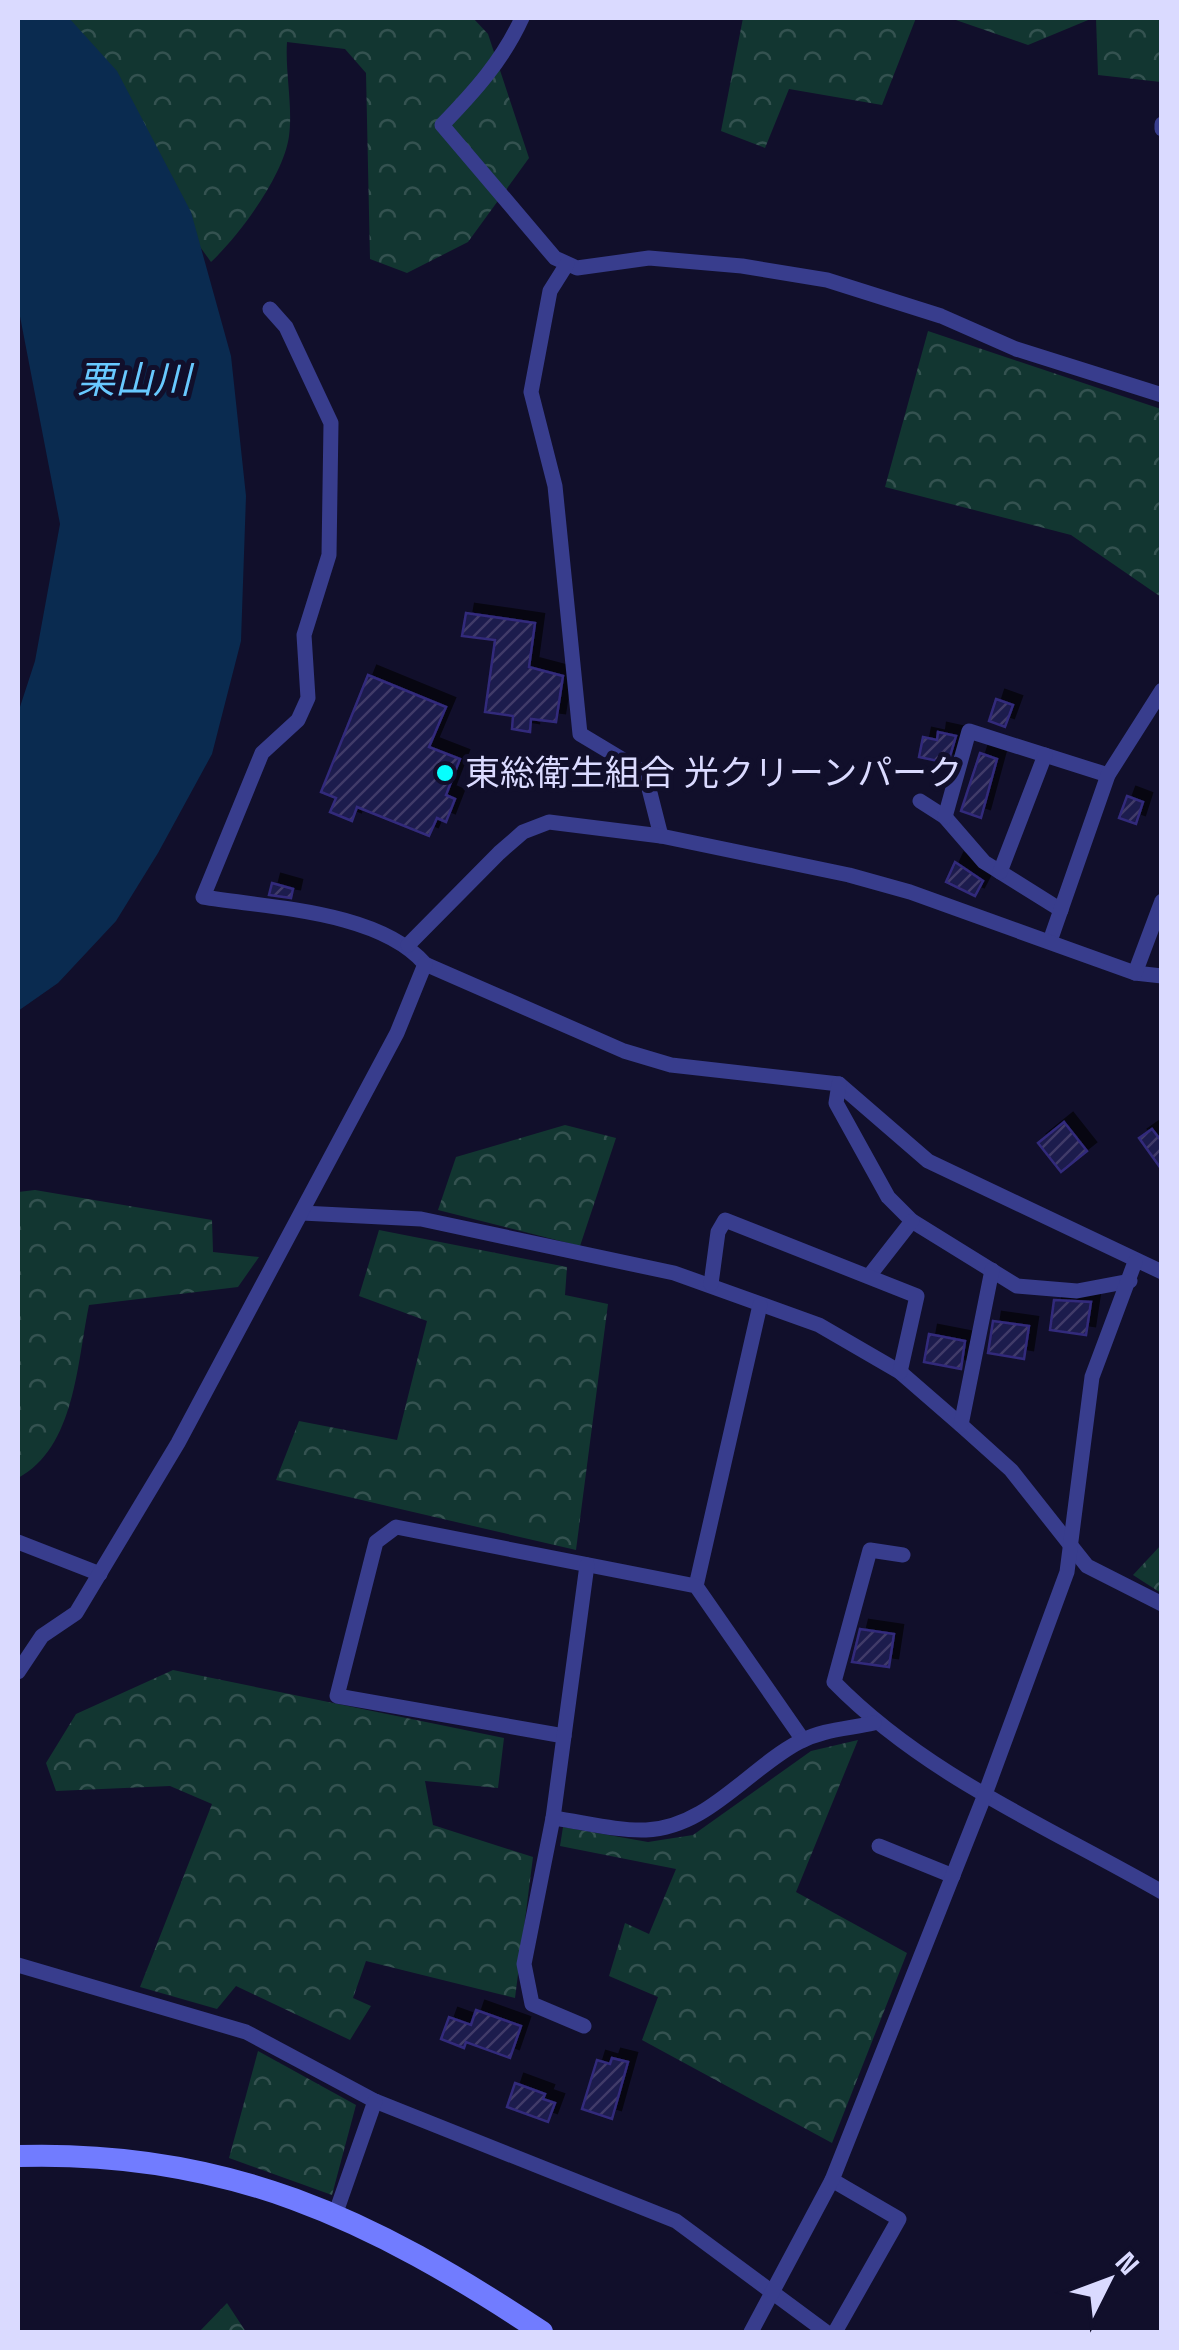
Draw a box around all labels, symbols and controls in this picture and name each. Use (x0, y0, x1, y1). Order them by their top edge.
water label: 栗山川 (77, 356, 195, 404)
place label: 東総衛生組合 光クリーンパーク (465, 751, 962, 795)
marker: 東総衛生組合 光クリーンパーク (434, 762, 456, 784)
north arrow (1059, 2230, 1159, 2330)
text: N (1108, 2244, 1147, 2282)

